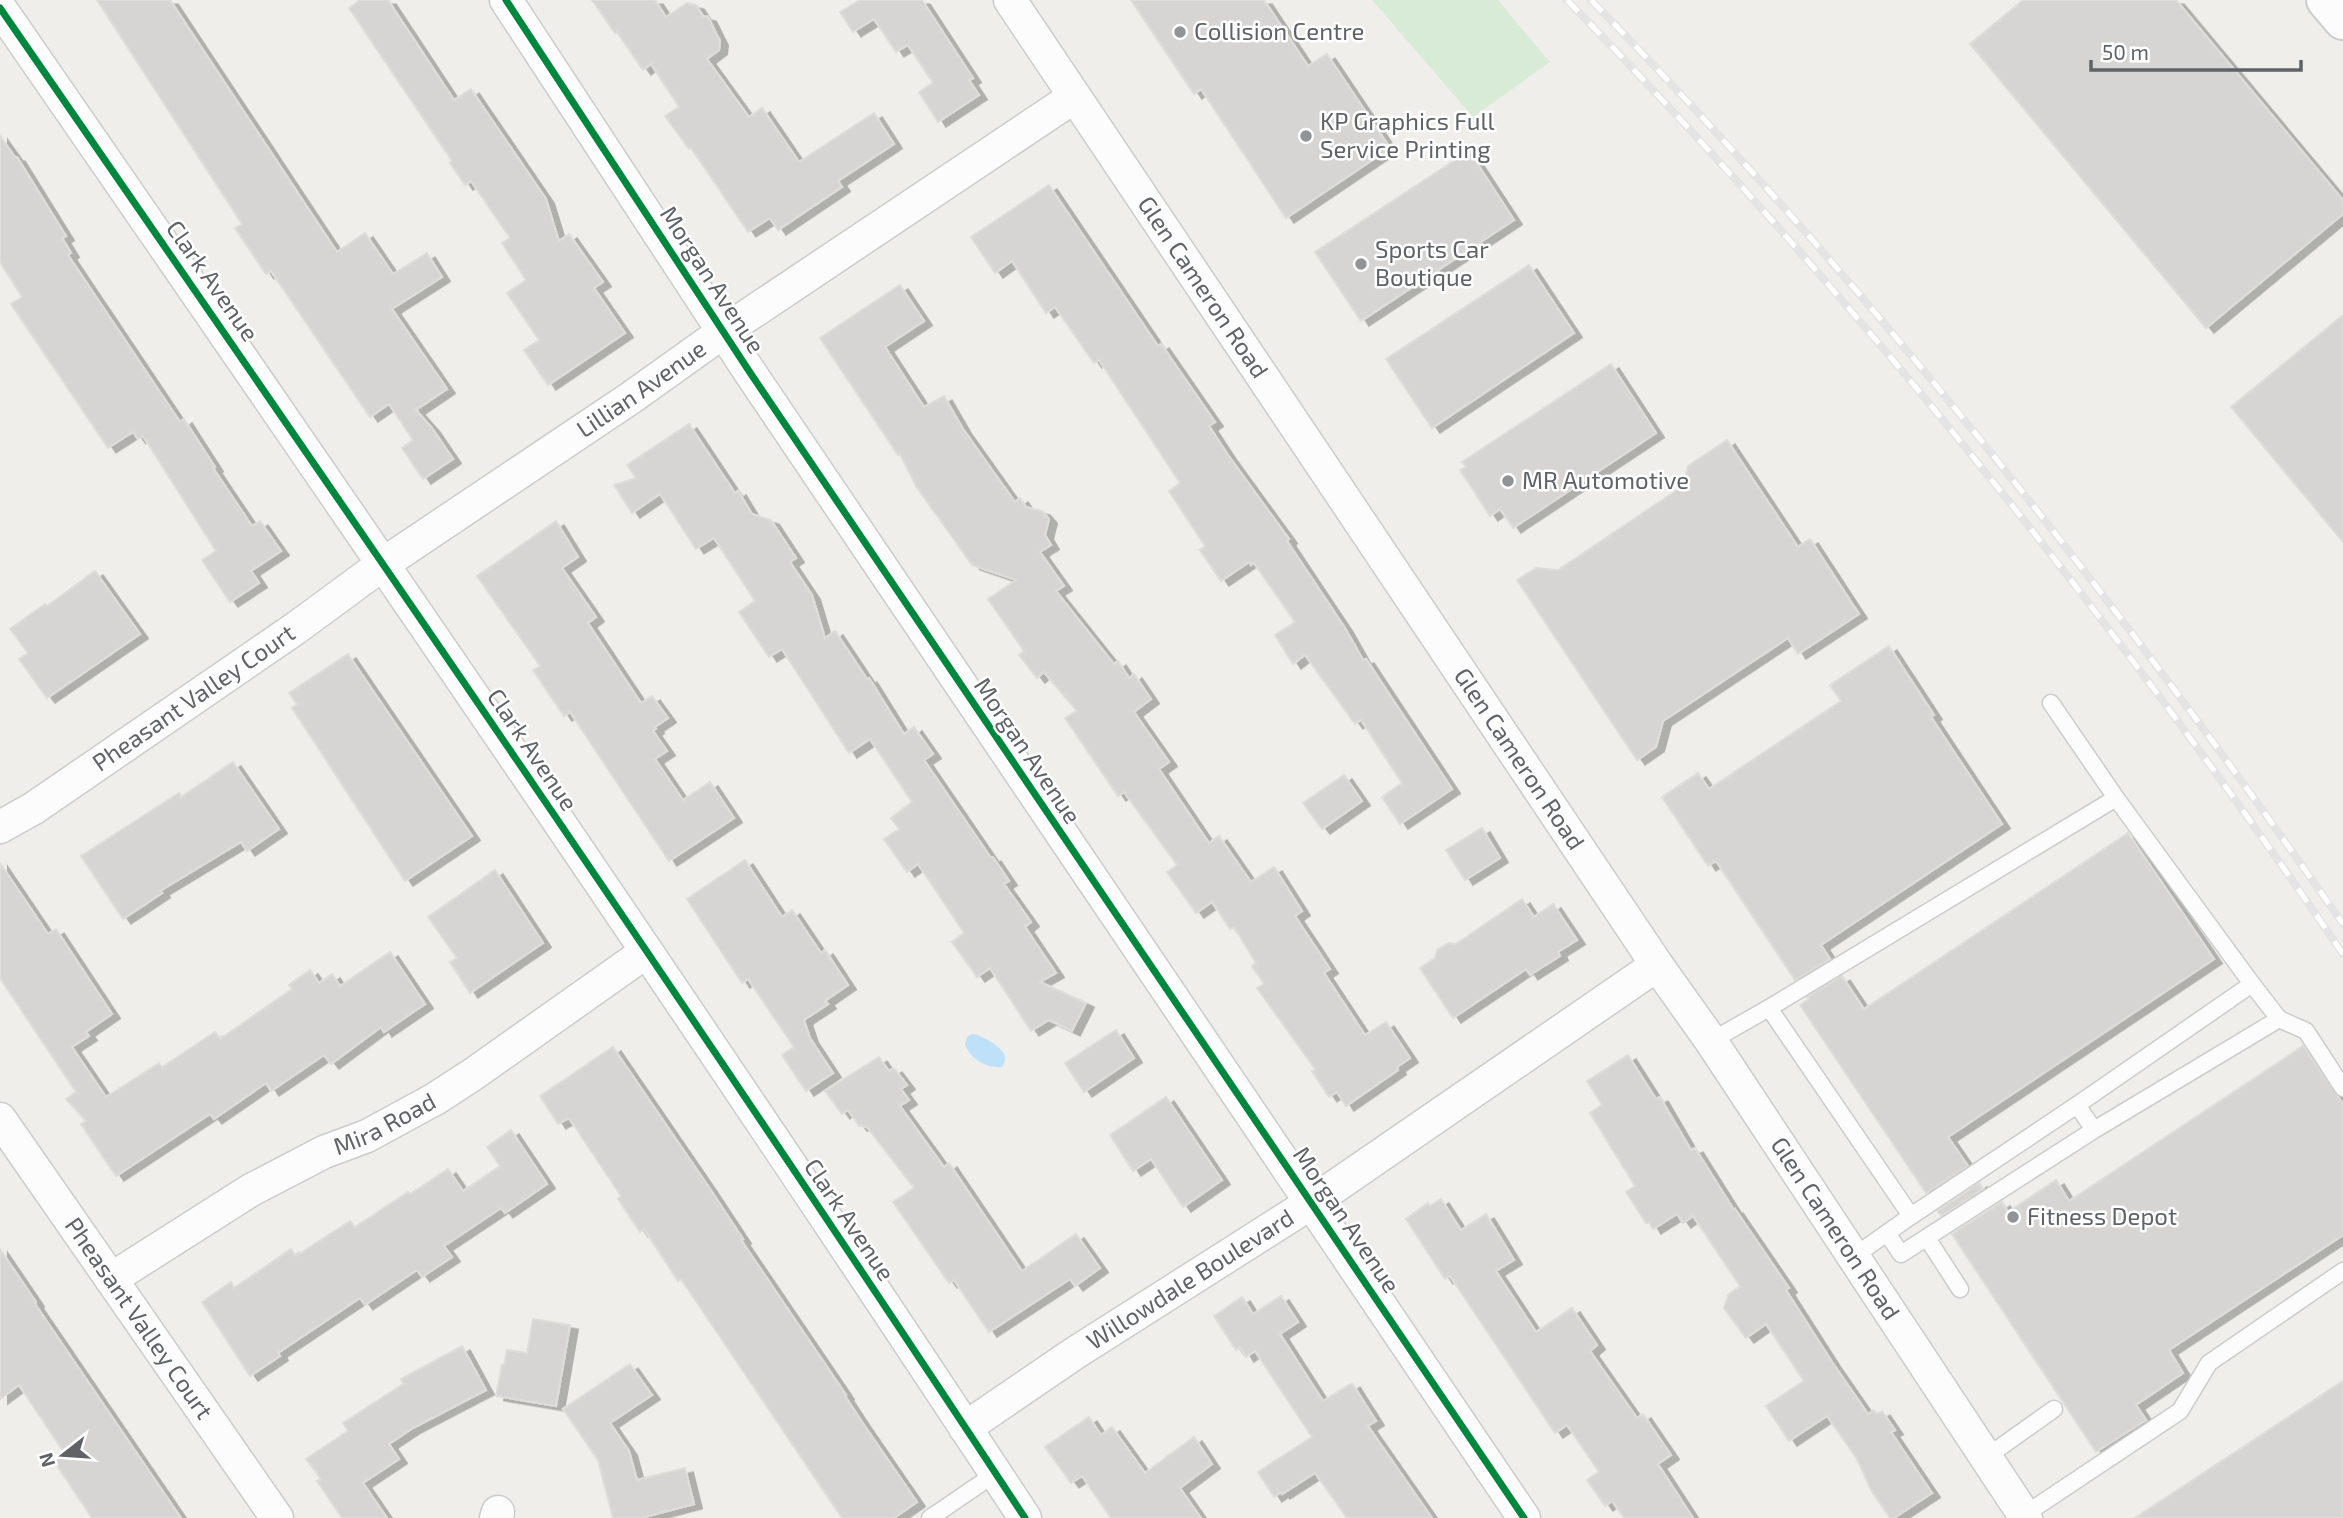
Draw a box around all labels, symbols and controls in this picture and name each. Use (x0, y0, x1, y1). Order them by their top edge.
place label: Collision Centre (1194, 16, 1364, 45)
marker: Collision Centre (1172, 24, 1188, 40)
scale bar (2091, 28, 2301, 72)
text: 50 m (2102, 39, 2149, 64)
place label: KP Graphics Full Service Printing (1320, 106, 1495, 163)
marker: KP Graphics Full Service Printing (1298, 128, 1314, 144)
street label: Glen Cameron Road (1133, 190, 1275, 383)
street label: Morgan Avenue (655, 200, 772, 358)
street label: Clark Avenue (161, 214, 265, 346)
place label: Sports Car Boutique (1375, 234, 1489, 291)
marker: Sports Car Boutique (1353, 256, 1369, 272)
street label: Lillian Avenue (571, 333, 711, 443)
place label: MR Automotive (1522, 465, 1689, 494)
marker: MR Automotive (1500, 473, 1516, 489)
street label: Pheasant Valley Court (86, 617, 300, 777)
street label: Glen Cameron Road (1449, 662, 1592, 855)
street label: Morgan Avenue (969, 672, 1088, 829)
street label: Clark Avenue (482, 683, 585, 816)
street label: Mira Road (329, 1086, 440, 1160)
street label: Glen Cameron Road (1765, 1131, 1907, 1325)
street label: Morgan Avenue (1288, 1141, 1407, 1298)
street label: Clark Avenue (799, 1153, 902, 1286)
place label: Fitness Depot (2027, 1201, 2177, 1230)
street label: Willowdale Boulevard (1081, 1202, 1299, 1355)
marker: Fitness Depot (2005, 1209, 2021, 1225)
street label: Pheasant Valley Court (60, 1211, 220, 1424)
north arrow (28, 1420, 98, 1490)
text: N (33, 1450, 59, 1470)

